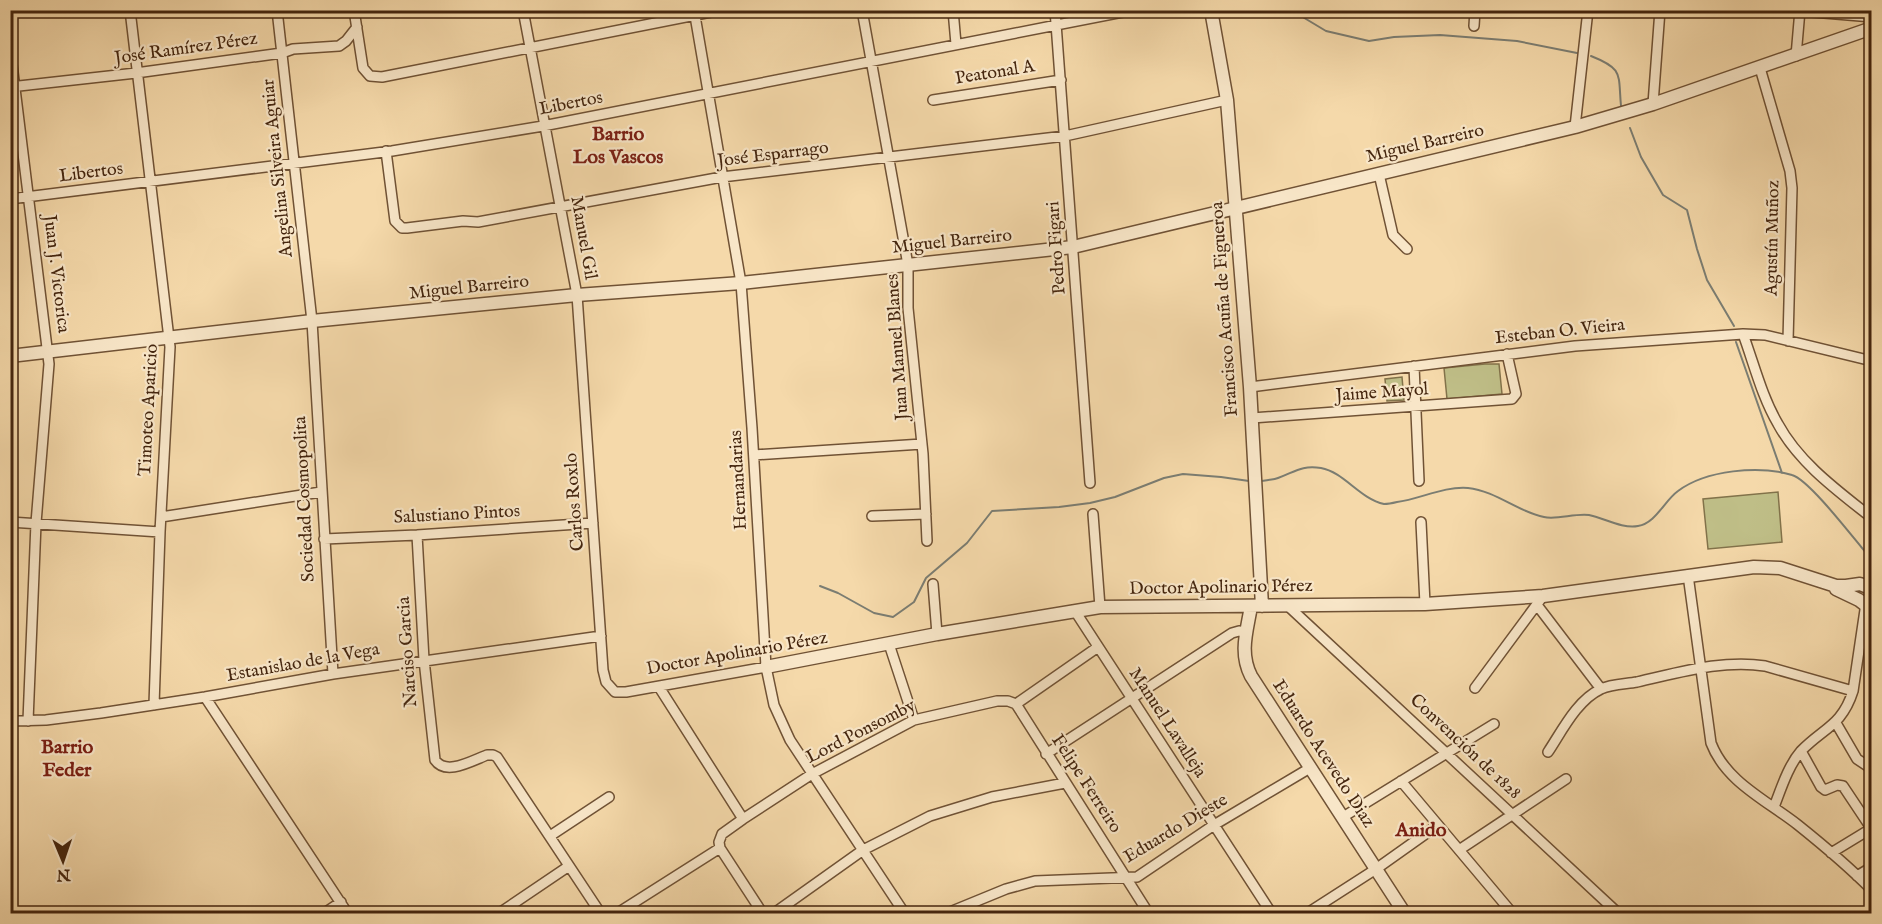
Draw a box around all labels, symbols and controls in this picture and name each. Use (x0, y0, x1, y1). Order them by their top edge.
street label: José Ramírez Pérez (111, 28, 259, 71)
street label: Peatonal A (954, 55, 1037, 91)
street label: Angelina Silveira Aguiar (257, 77, 299, 259)
street label: Libertos (537, 87, 605, 121)
street label: Miguel Barreiro (1364, 119, 1486, 169)
district label: Barrio Los Vascos (573, 122, 663, 170)
street label: José Esparrago (714, 137, 830, 173)
street label: Libertos (58, 158, 124, 188)
street label: Agustín Muñoz (1760, 180, 1786, 297)
street label: Manuel Gil (564, 194, 602, 282)
street label: Pedro Figari (1042, 200, 1072, 295)
street label: Francisco Acuña de Figueroa (1206, 201, 1244, 417)
street label: Juan J. Victorica (37, 212, 75, 335)
street label: Miguel Barreiro (891, 224, 1013, 260)
street label: Miguel Barreiro (408, 270, 530, 306)
street label: Juan Manuel Blanes (881, 273, 915, 423)
street label: Esteban O. Vieira (1494, 314, 1626, 350)
street label: Timoteo Aparicio (134, 343, 164, 477)
street label: Jaime Mayol (1333, 378, 1429, 408)
street label: Sociedad Cosmopolita (289, 415, 321, 583)
street label: Hernandarias (725, 429, 753, 531)
street label: Carlos Roxlo (560, 452, 590, 552)
street label: Salustiano Pintos (393, 500, 521, 530)
street label: Doctor Apolinario Pérez (1129, 575, 1313, 601)
street label: Narciso Garcia (393, 596, 423, 708)
street label: Doctor Apolinario Pérez (645, 627, 829, 681)
street label: Estanislao de la Vega (225, 638, 381, 688)
street label: Manuel Lavalleja (1123, 664, 1211, 783)
street label: Eduardo Acevedo Diaz (1267, 676, 1379, 832)
street label: Convención de 1828 (1404, 689, 1526, 805)
street label: Lord Ponsomby (802, 694, 920, 770)
street label: Felipe Ferreiro (1045, 730, 1127, 838)
district label: Barrio Feder (41, 735, 94, 783)
street label: Eduardo Dieste (1120, 789, 1232, 869)
district label: Anido (1395, 818, 1447, 843)
north arrow (33, 831, 93, 891)
text: N (56, 864, 72, 884)

